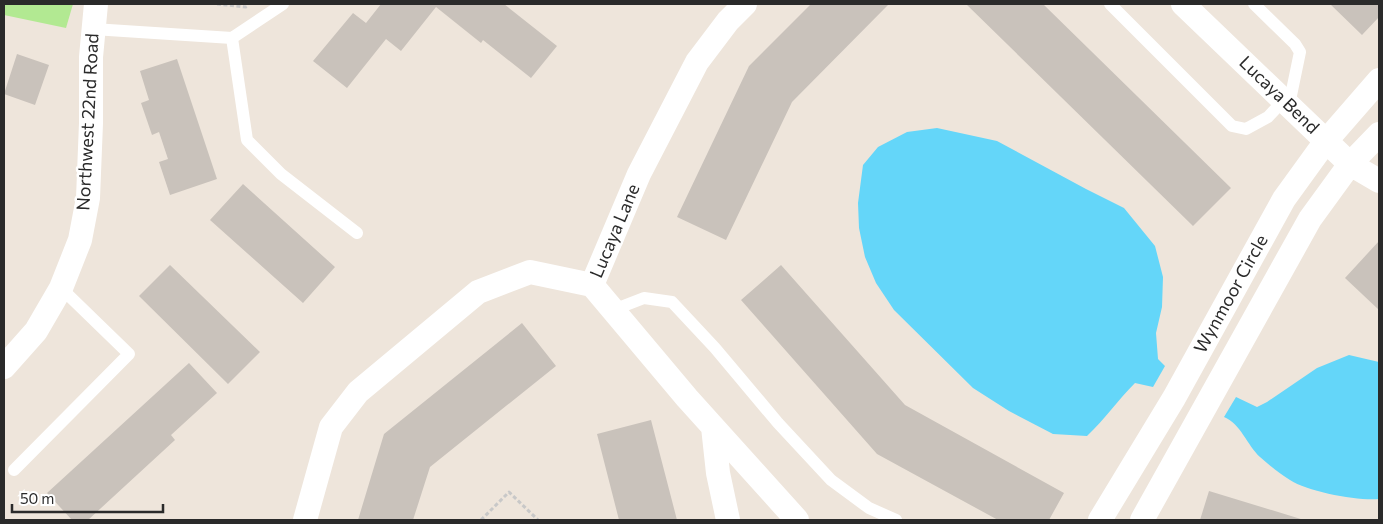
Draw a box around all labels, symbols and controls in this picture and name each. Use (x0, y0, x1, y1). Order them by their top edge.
street label: Northwest 22nd Road (71, 33, 103, 211)
street label: Lucaya Bend (1235, 51, 1324, 138)
street label: Lucaya Lane (584, 180, 644, 281)
street label: Wynmoor Circle (1188, 230, 1272, 357)
scale bar (12, 482, 164, 514)
text: 50 m (20, 489, 54, 507)

